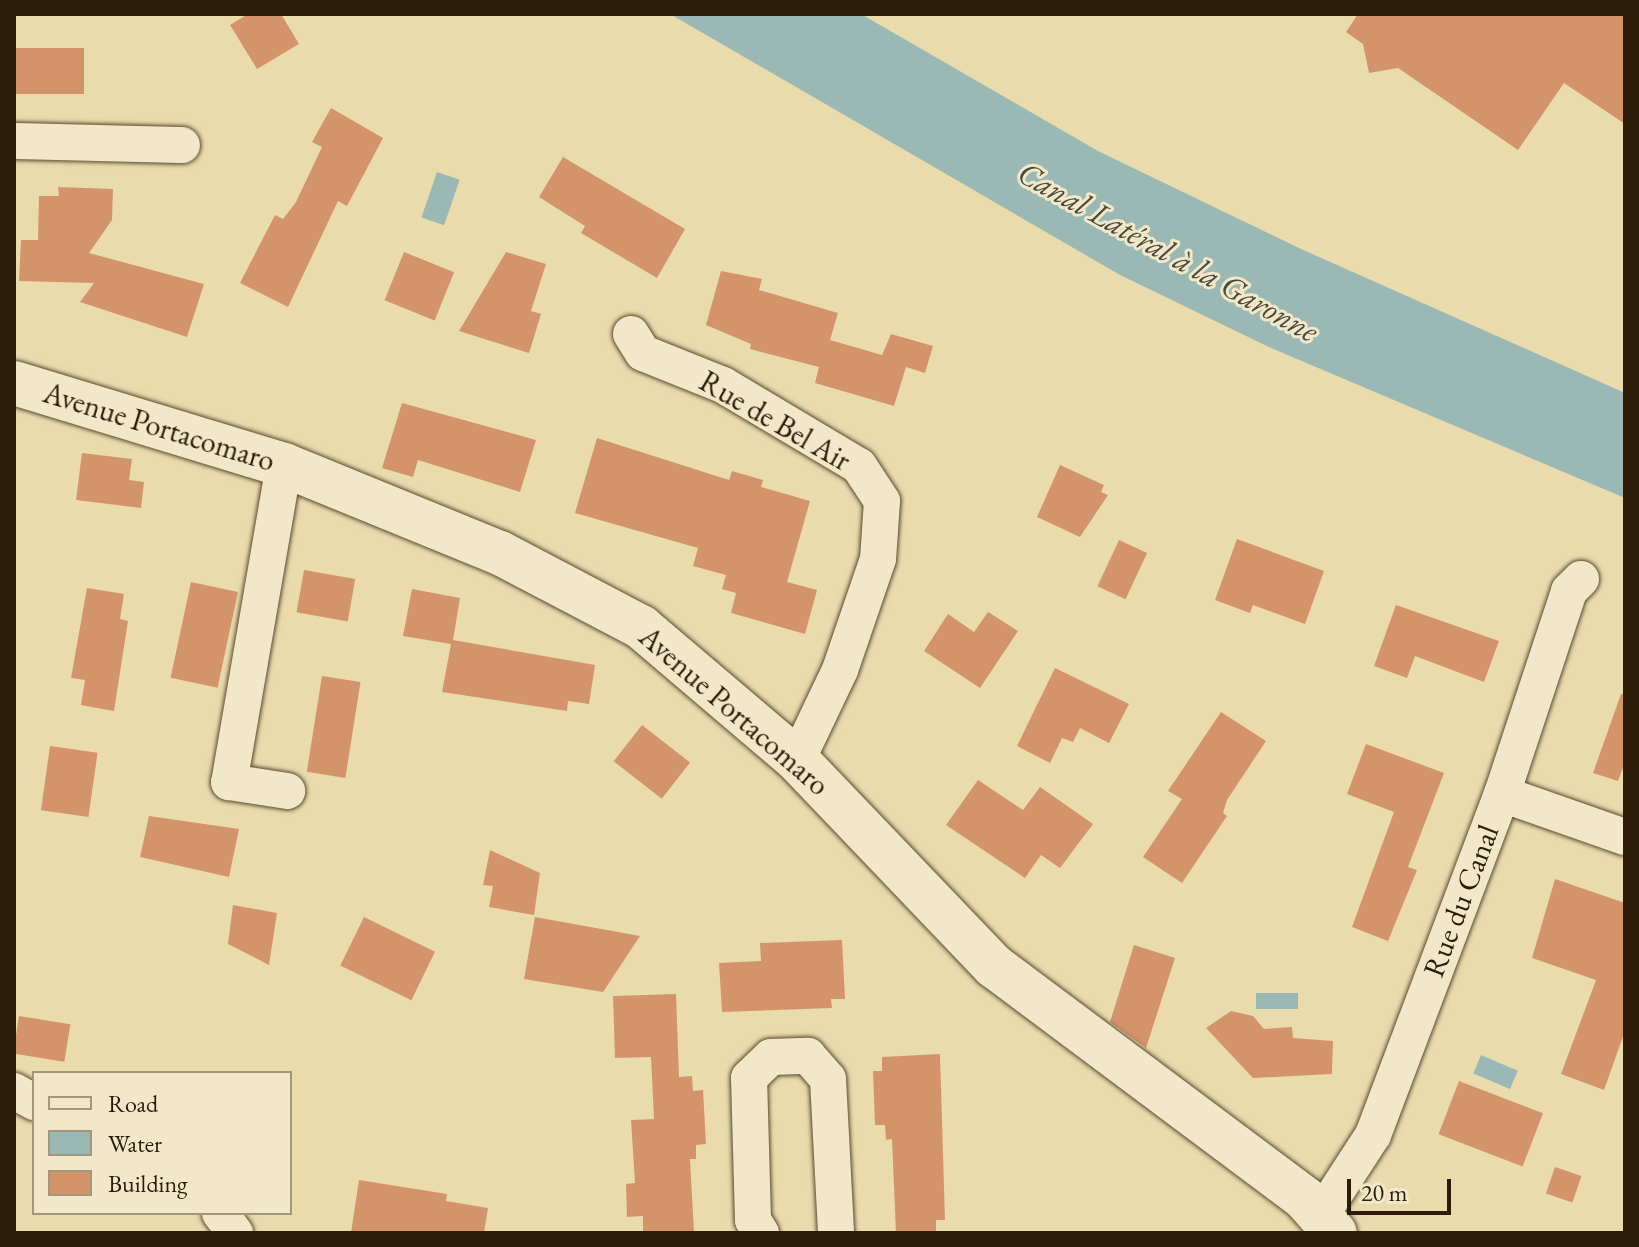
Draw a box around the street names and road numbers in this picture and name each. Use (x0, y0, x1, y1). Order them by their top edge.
street label: Rue de Bel Air (693, 363, 857, 479)
street label: Avenue Portacomaro (39, 375, 279, 479)
street label: Avenue Portacomaro (632, 619, 836, 803)
street label: Rue du Canal (1415, 820, 1507, 982)

